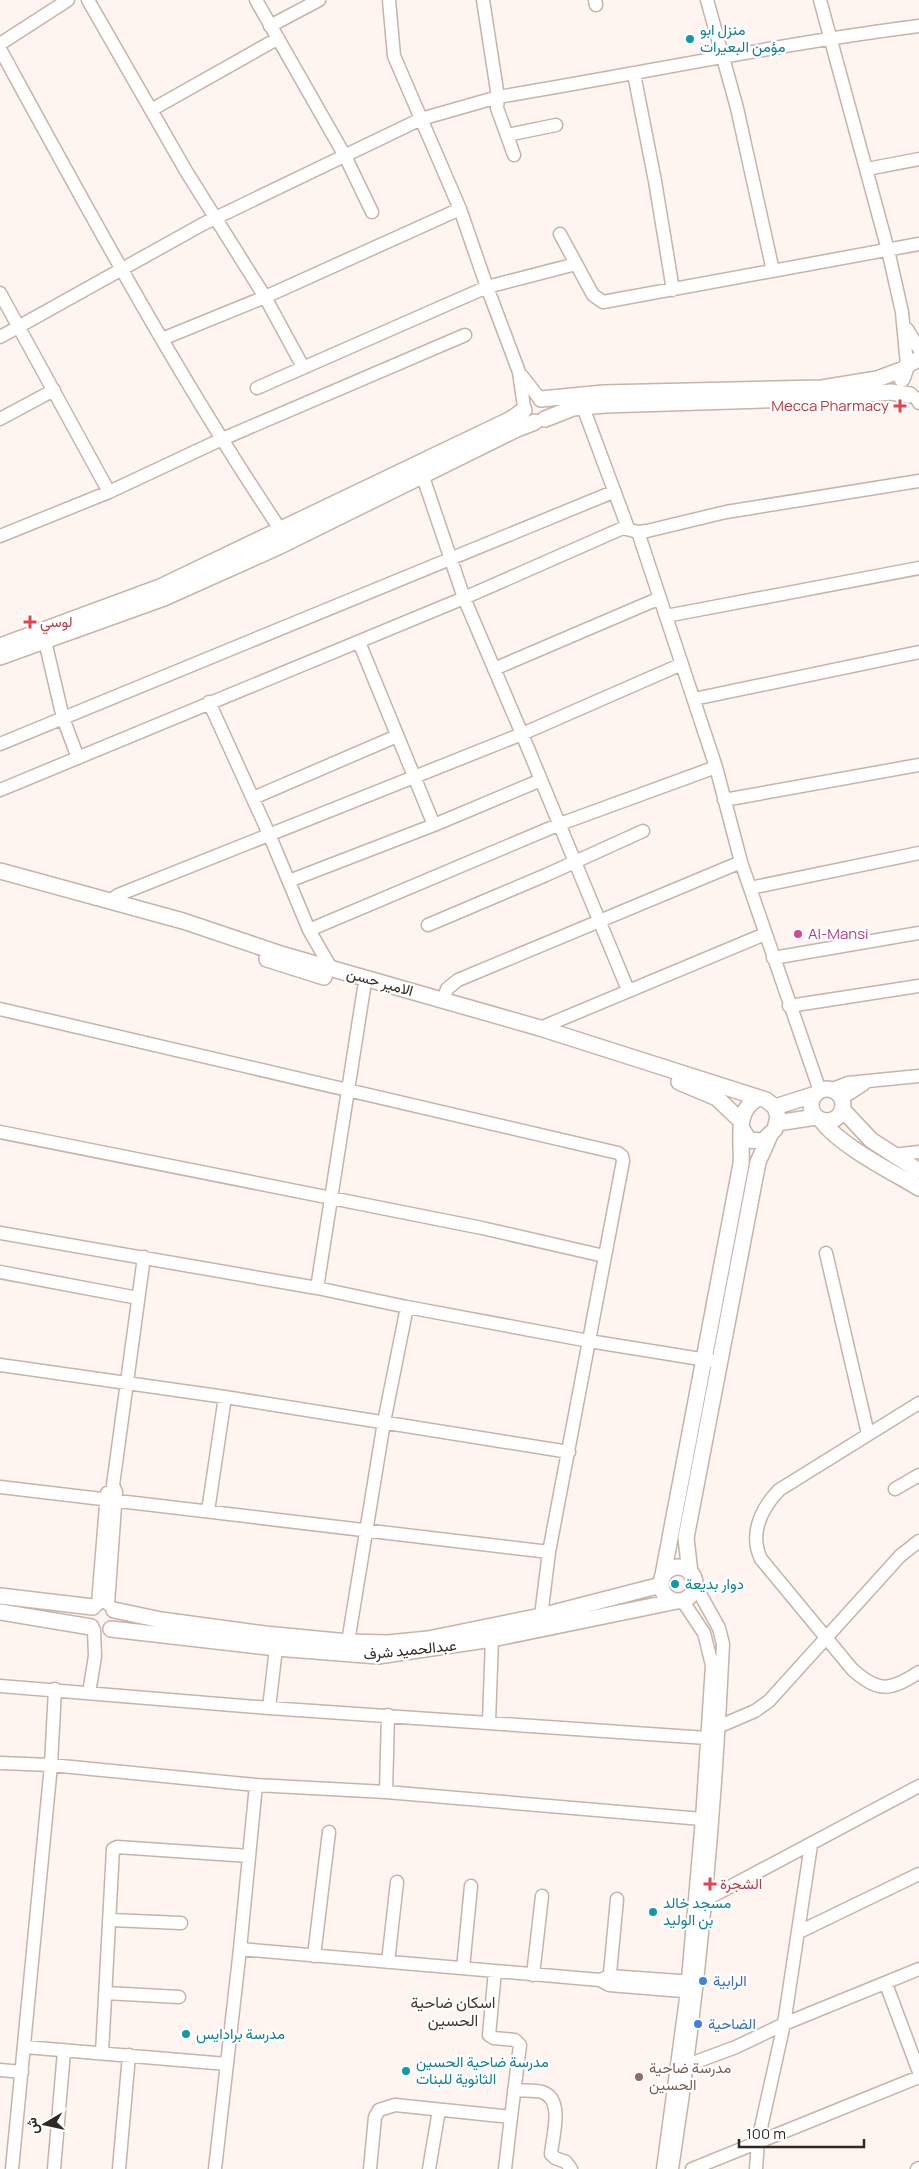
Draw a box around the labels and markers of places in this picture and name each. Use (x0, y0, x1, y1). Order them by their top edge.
place label: منزل ابو مؤمن البعيرات (700, 19, 785, 57)
marker: منزل ابو مؤمن البعيرات (684, 33, 696, 45)
place label: Mecca Pharmacy (771, 395, 889, 416)
marker: Mecca Pharmacy (893, 399, 907, 413)
place label: لوسي (40, 611, 73, 635)
marker: لوسي (24, 616, 36, 628)
place label: Al-Mansi (808, 923, 869, 944)
marker: Al-Mansi (792, 928, 804, 940)
place label: دوار بديعة (685, 1573, 744, 1594)
marker: دوار بديعة (669, 1578, 681, 1590)
place label: الشجرة (720, 1873, 762, 1894)
marker: الشجرة (704, 1878, 716, 1890)
place label: مسجد خالد بن الوليد (663, 1892, 731, 1930)
marker: مسجد خالد بن الوليد (647, 1906, 659, 1918)
place label: الرابية (713, 1970, 747, 1991)
marker: الرابية (697, 1975, 709, 1987)
place label: الضاحية (708, 2013, 756, 2034)
marker: الضاحية (692, 2018, 704, 2030)
place label: مدرسة برادايس (196, 2023, 285, 2044)
marker: مدرسة برادايس (180, 2028, 192, 2040)
place label: مدرسة ضاحية الحسين الثانوية للبنات (416, 2051, 549, 2089)
place label: مدرسة ضاحية الحسين (649, 2057, 731, 2095)
marker: مدرسة ضاحية الحسين الثانوية للبنات (400, 2065, 412, 2077)
marker: مدرسة ضاحية الحسين (633, 2071, 645, 2083)

